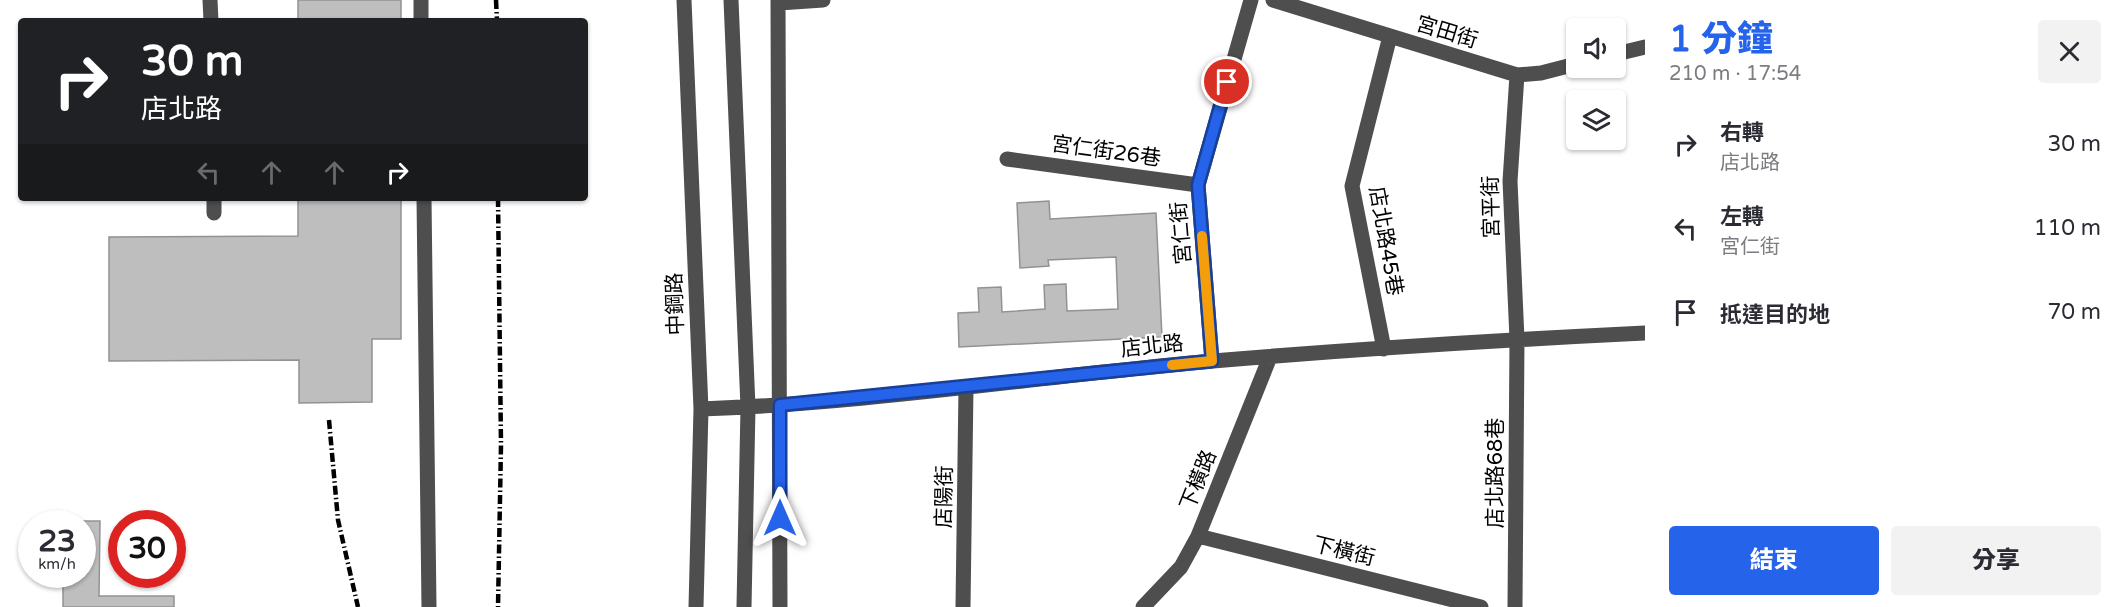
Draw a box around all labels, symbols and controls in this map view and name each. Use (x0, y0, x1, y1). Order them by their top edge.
street label: 宮田街 (1413, 11, 1481, 54)
map controls (1566, 18, 1626, 150)
button: sound (1566, 18, 1626, 78)
text: 1 分鐘 (1669, 18, 1773, 61)
button: close (2038, 20, 2101, 83)
text: 30 m (141, 36, 243, 87)
icon: right (42, 42, 120, 120)
pin (1201, 56, 1252, 107)
text: 210 m · 17:54 (1669, 62, 1801, 86)
icon: arrive (1210, 65, 1243, 98)
button: layers (1566, 90, 1626, 150)
text: 店北路 (141, 93, 222, 126)
text: 右轉 (1720, 120, 1764, 146)
icon: right (1669, 128, 1702, 161)
street label: 宮仁街26巷 (1050, 131, 1162, 172)
text: 30 m (2047, 131, 2101, 157)
text: 店北路 (1720, 151, 1780, 175)
icon: left (192, 156, 225, 189)
icon: ahead (255, 156, 288, 189)
icon: ahead (318, 156, 351, 189)
icon: right (381, 156, 414, 189)
street label: 宮平街 (1478, 175, 1505, 239)
street label: 店北路45巷 (1364, 185, 1407, 298)
street label: 宮仁街 (1166, 200, 1197, 265)
text: 左轉 (1720, 204, 1764, 230)
icon: left (1669, 212, 1702, 245)
text: 110 m (2034, 215, 2101, 241)
text: 宮仁街 (1720, 235, 1780, 259)
street label: 中鋼路 (662, 272, 689, 336)
icon: arrive (1669, 296, 1702, 329)
text: 70 m (2047, 299, 2101, 325)
text: 抵達目的地 (1720, 302, 1830, 328)
street label: 店北路 (1119, 331, 1185, 362)
street label: 店北路68巷 (1483, 418, 1508, 528)
street label: 下橫路 (1175, 446, 1222, 514)
street label: 店陽街 (931, 465, 958, 529)
position arrow (748, 486, 812, 550)
speed limit sign: 30 (108, 510, 186, 588)
text: 23 (38, 523, 76, 560)
button: 結束 (1669, 526, 1879, 595)
button: 分享 (1891, 526, 2101, 595)
street label: 下橫街 (1310, 532, 1377, 571)
text: km/h (38, 555, 76, 573)

